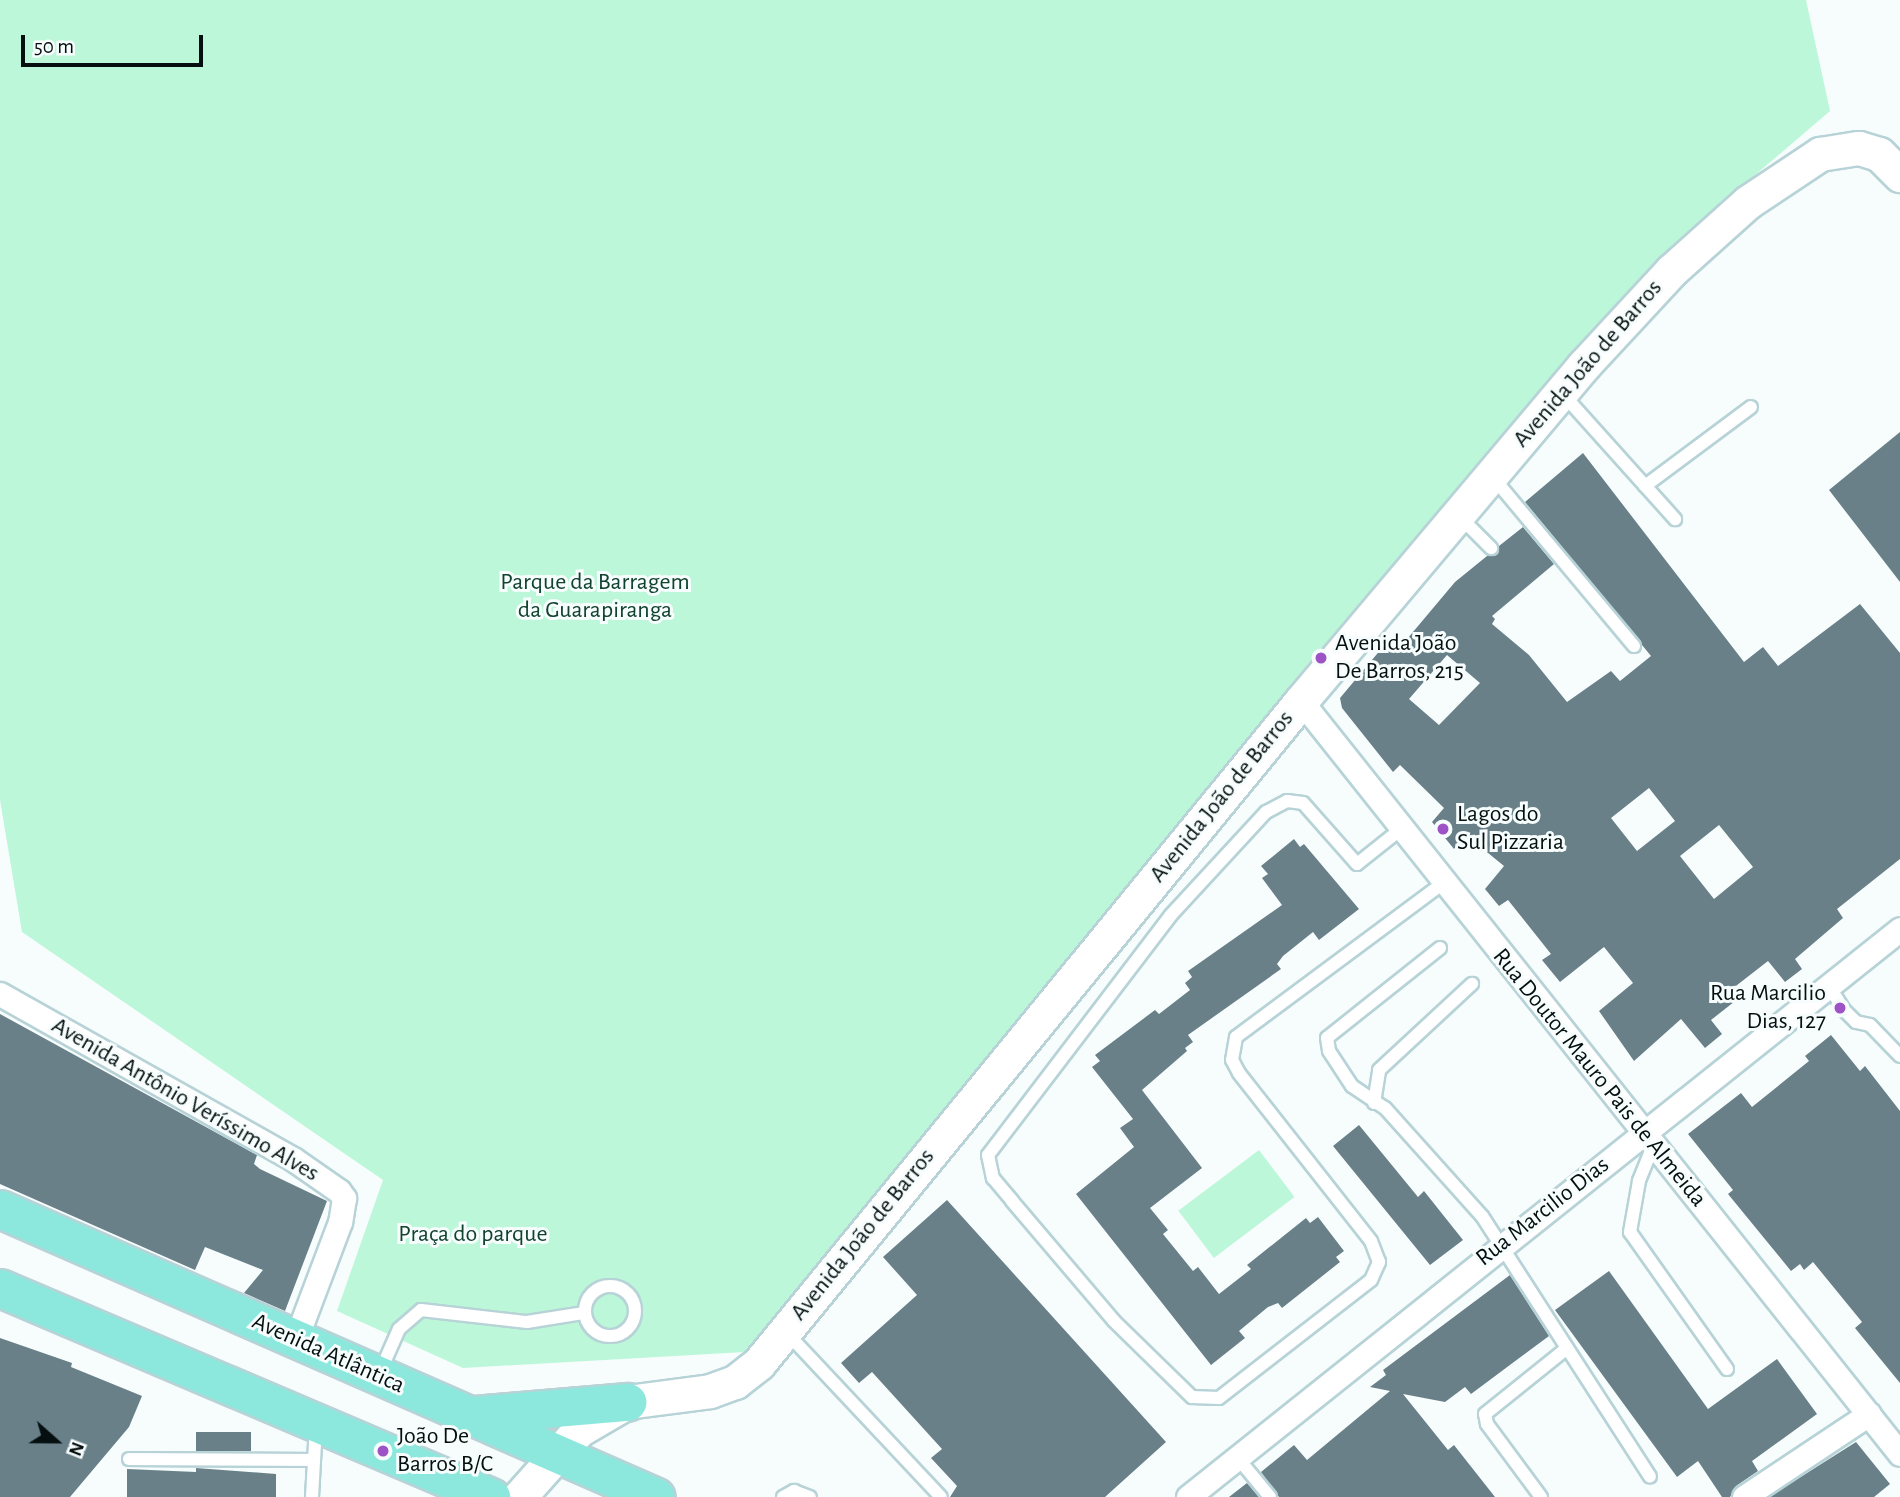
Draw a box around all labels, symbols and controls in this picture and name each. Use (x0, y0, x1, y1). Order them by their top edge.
scale bar (24, 21, 206, 65)
text: 50 m (34, 36, 74, 57)
street label: Avenida João de Barros (1507, 274, 1669, 454)
park label: Parque da Barragem da Guarapiranga (500, 569, 690, 625)
place label: Avenida João De Barros, 215 (1335, 630, 1464, 686)
marker: Avenida João De Barros, 215 (1313, 650, 1329, 666)
street label: Avenida João de Barros (1144, 705, 1300, 889)
place label: Lagos do Sul Pizzaria (1457, 801, 1564, 857)
marker: Lagos do Sul Pizzaria (1435, 821, 1451, 837)
street label: Rua Doutor Mauro Pais de Almeida (1486, 943, 1712, 1213)
place label: Rua Marcilio Dias, 127 (1710, 980, 1826, 1036)
marker: Rua Marcilio Dias, 127 (1832, 1000, 1848, 1016)
street label: Avenida Antônio Veríssimo Alves (46, 1012, 324, 1188)
street label: Avenida João de Barros (785, 1143, 941, 1327)
street label: Rua Marcilio Dias (1471, 1151, 1615, 1273)
park label: Praça do parque (398, 1221, 548, 1249)
street label: Avenida Atlântica (247, 1308, 409, 1400)
north arrow (21, 1406, 91, 1476)
place label: João De Barros B/C (397, 1423, 493, 1479)
text: N (65, 1439, 87, 1458)
marker: João De Barros B/C (375, 1443, 391, 1459)

